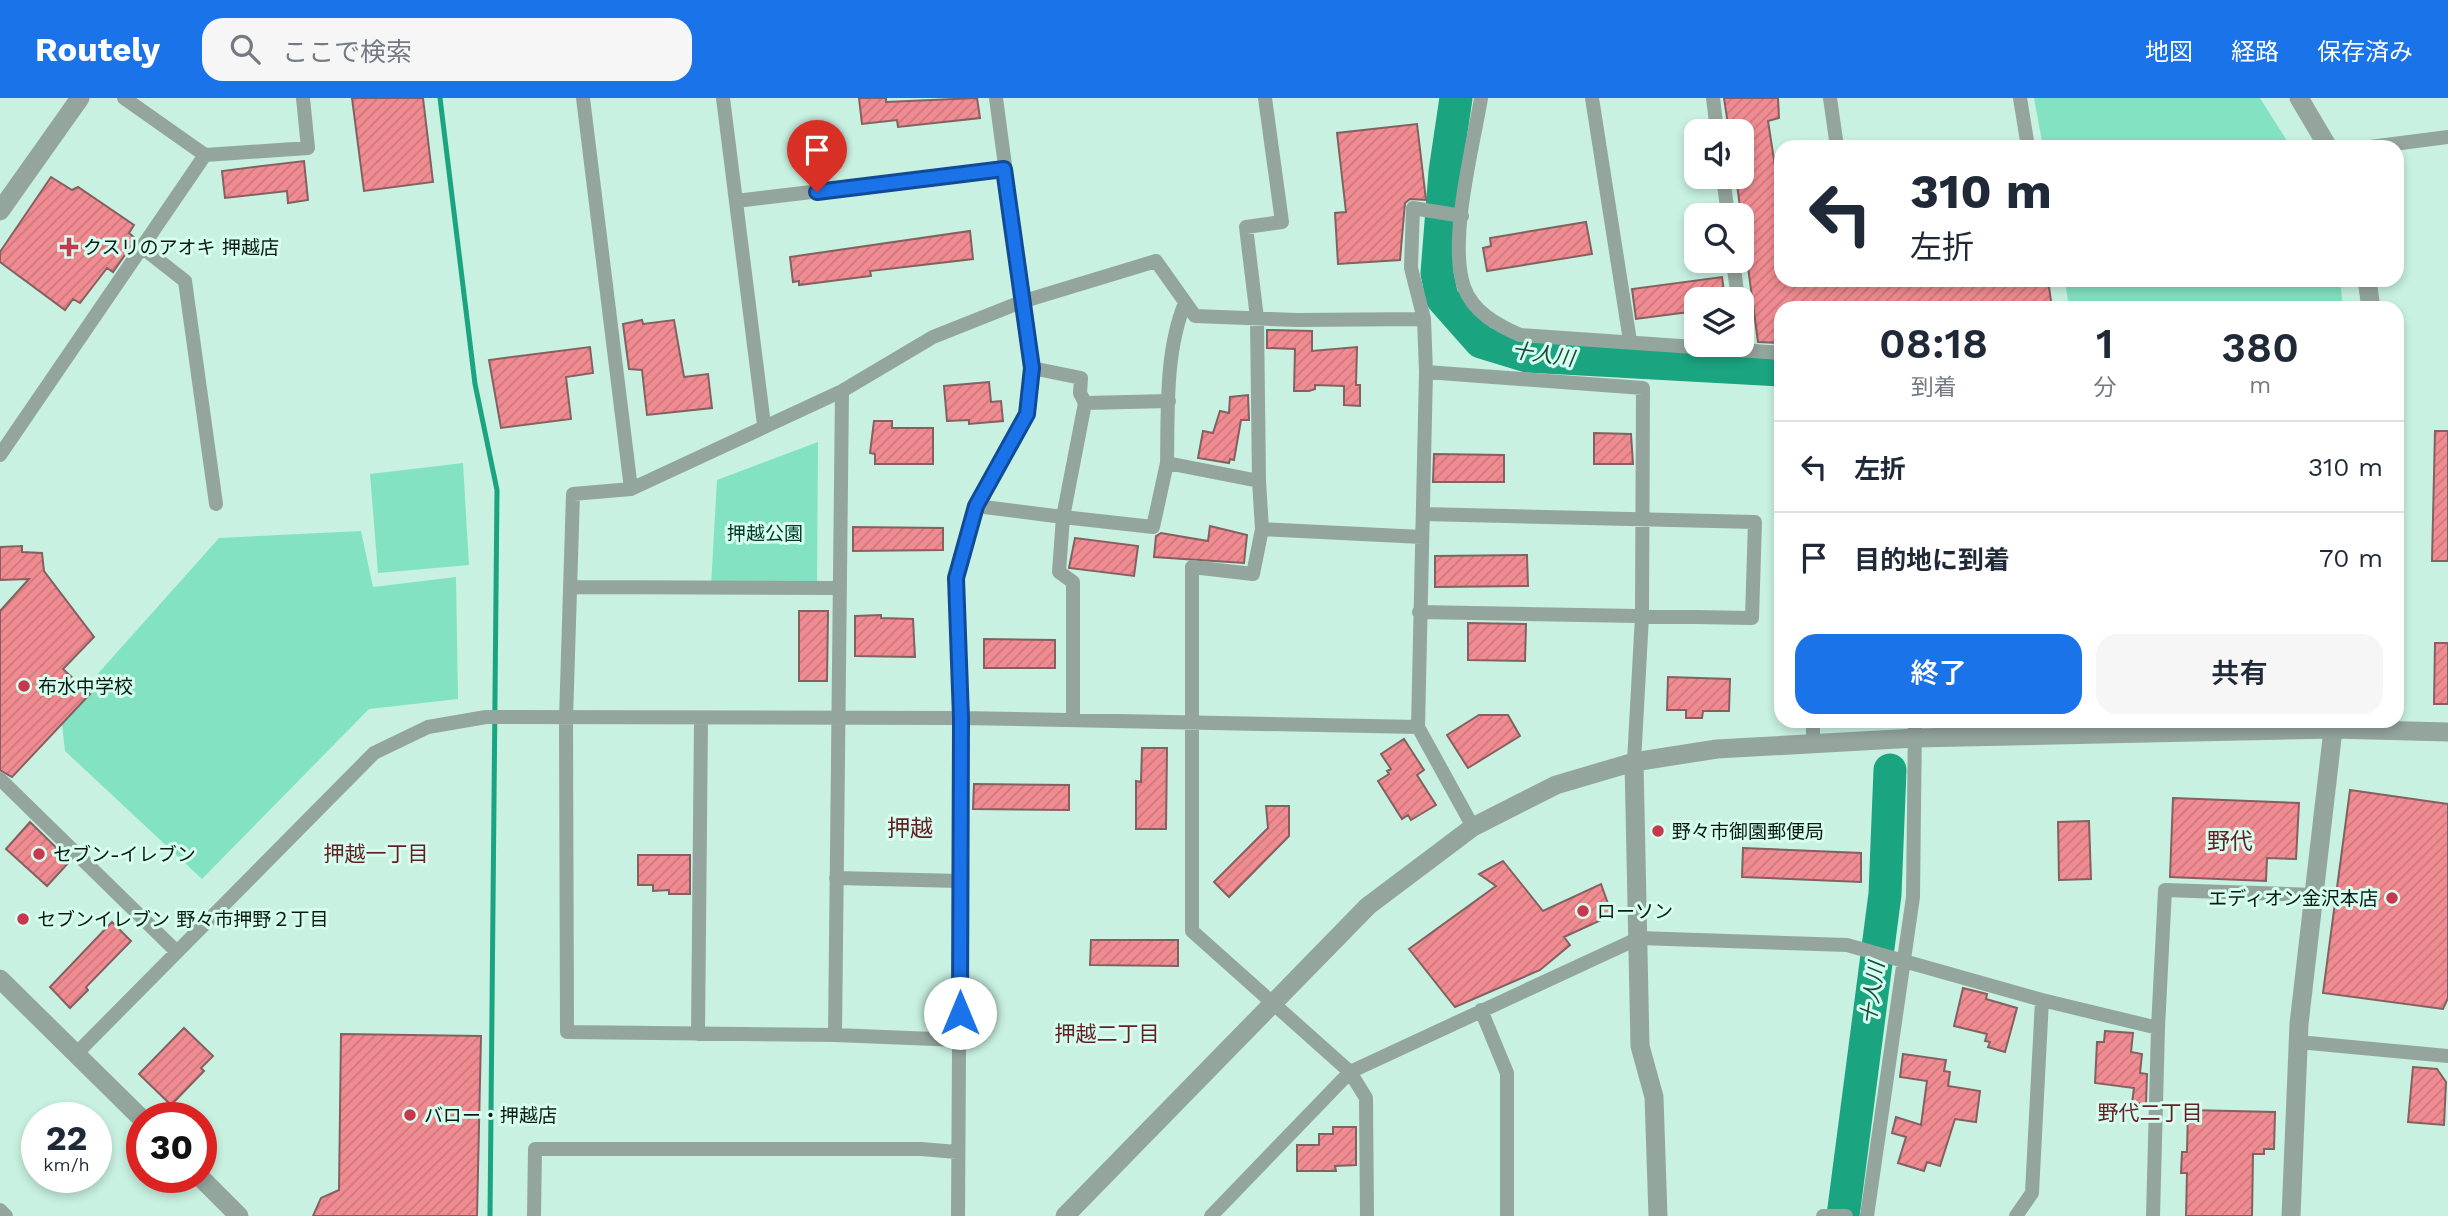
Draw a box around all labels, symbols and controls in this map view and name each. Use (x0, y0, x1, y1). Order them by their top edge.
search box (202, 18, 692, 81)
text: Routely (35, 30, 160, 69)
icon: search (226, 30, 264, 68)
text: ここで検索 (282, 37, 412, 67)
text: 地図 (2145, 38, 2193, 66)
text: 経路 (2231, 38, 2279, 66)
text: 保存済み (2317, 38, 2413, 66)
map controls (1684, 119, 1754, 357)
button: sound (1684, 119, 1754, 189)
pin (787, 120, 847, 192)
icon: arrive (798, 131, 836, 169)
text: 310 m (1910, 162, 2052, 220)
icon: left (1795, 168, 1886, 259)
button: search (1684, 203, 1754, 273)
text: 左折 (1910, 228, 1974, 266)
place label: クスリのアオキ 押越店 (83, 236, 279, 259)
marker: クスリのアオキ 押越店 (61, 239, 77, 255)
button: layers (1684, 287, 1754, 357)
text: 08:18 (1879, 319, 1988, 368)
text: 1 (2096, 319, 2113, 368)
text: 380 (2221, 323, 2299, 372)
water label: 十人川 (1510, 337, 1578, 371)
text: m (2249, 372, 2271, 399)
text: 到着 (1911, 374, 1957, 401)
text: 分 (2093, 374, 2116, 401)
icon: left (1795, 448, 1833, 486)
text: 310 m (2308, 452, 2383, 482)
text: 左折 (1854, 454, 1906, 484)
park label: 押越公園 (727, 522, 803, 545)
icon: arrive (1795, 539, 1833, 577)
text: 70 m (2319, 543, 2383, 573)
text: 目的地に到着 (1854, 545, 2010, 575)
button: 終了 (1795, 634, 2082, 714)
button: 共有 (2096, 634, 2383, 714)
place label: 布水中学校 (38, 675, 133, 698)
marker: 布水中学校 (16, 678, 32, 694)
district label: 押越 (887, 815, 933, 842)
place label: 野々市御園郵便局 (1672, 820, 1824, 843)
marker: 野々市御園郵便局 (1650, 823, 1666, 839)
district label: 野代 (2207, 828, 2253, 855)
district label: 押越一丁目 (324, 841, 429, 866)
place label: セブン-イレブン (53, 843, 196, 866)
marker: セブン-イレブン (31, 846, 47, 862)
place label: エディオン金沢本店 (2208, 887, 2378, 910)
marker: エディオン金沢本店 (2384, 890, 2400, 906)
place label: ローソン (1597, 900, 1673, 923)
marker: ローソン (1575, 903, 1591, 919)
place label: セブンイレブン 野々市押野２丁目 (37, 908, 328, 931)
marker: セブンイレブン 野々市押野２丁目 (15, 911, 31, 927)
water label: 十人川 (1855, 958, 1889, 1026)
position arrow (923, 976, 997, 1050)
district label: 押越二丁目 (1055, 1021, 1160, 1046)
district label: 野代二丁目 (2098, 1100, 2203, 1125)
speed limit sign: 30 (126, 1102, 217, 1193)
place label: バロー・押越店 (424, 1104, 557, 1127)
marker: バロー・押越店 (402, 1107, 418, 1123)
text: 22 (46, 1117, 87, 1159)
text: km/h (43, 1154, 90, 1175)

